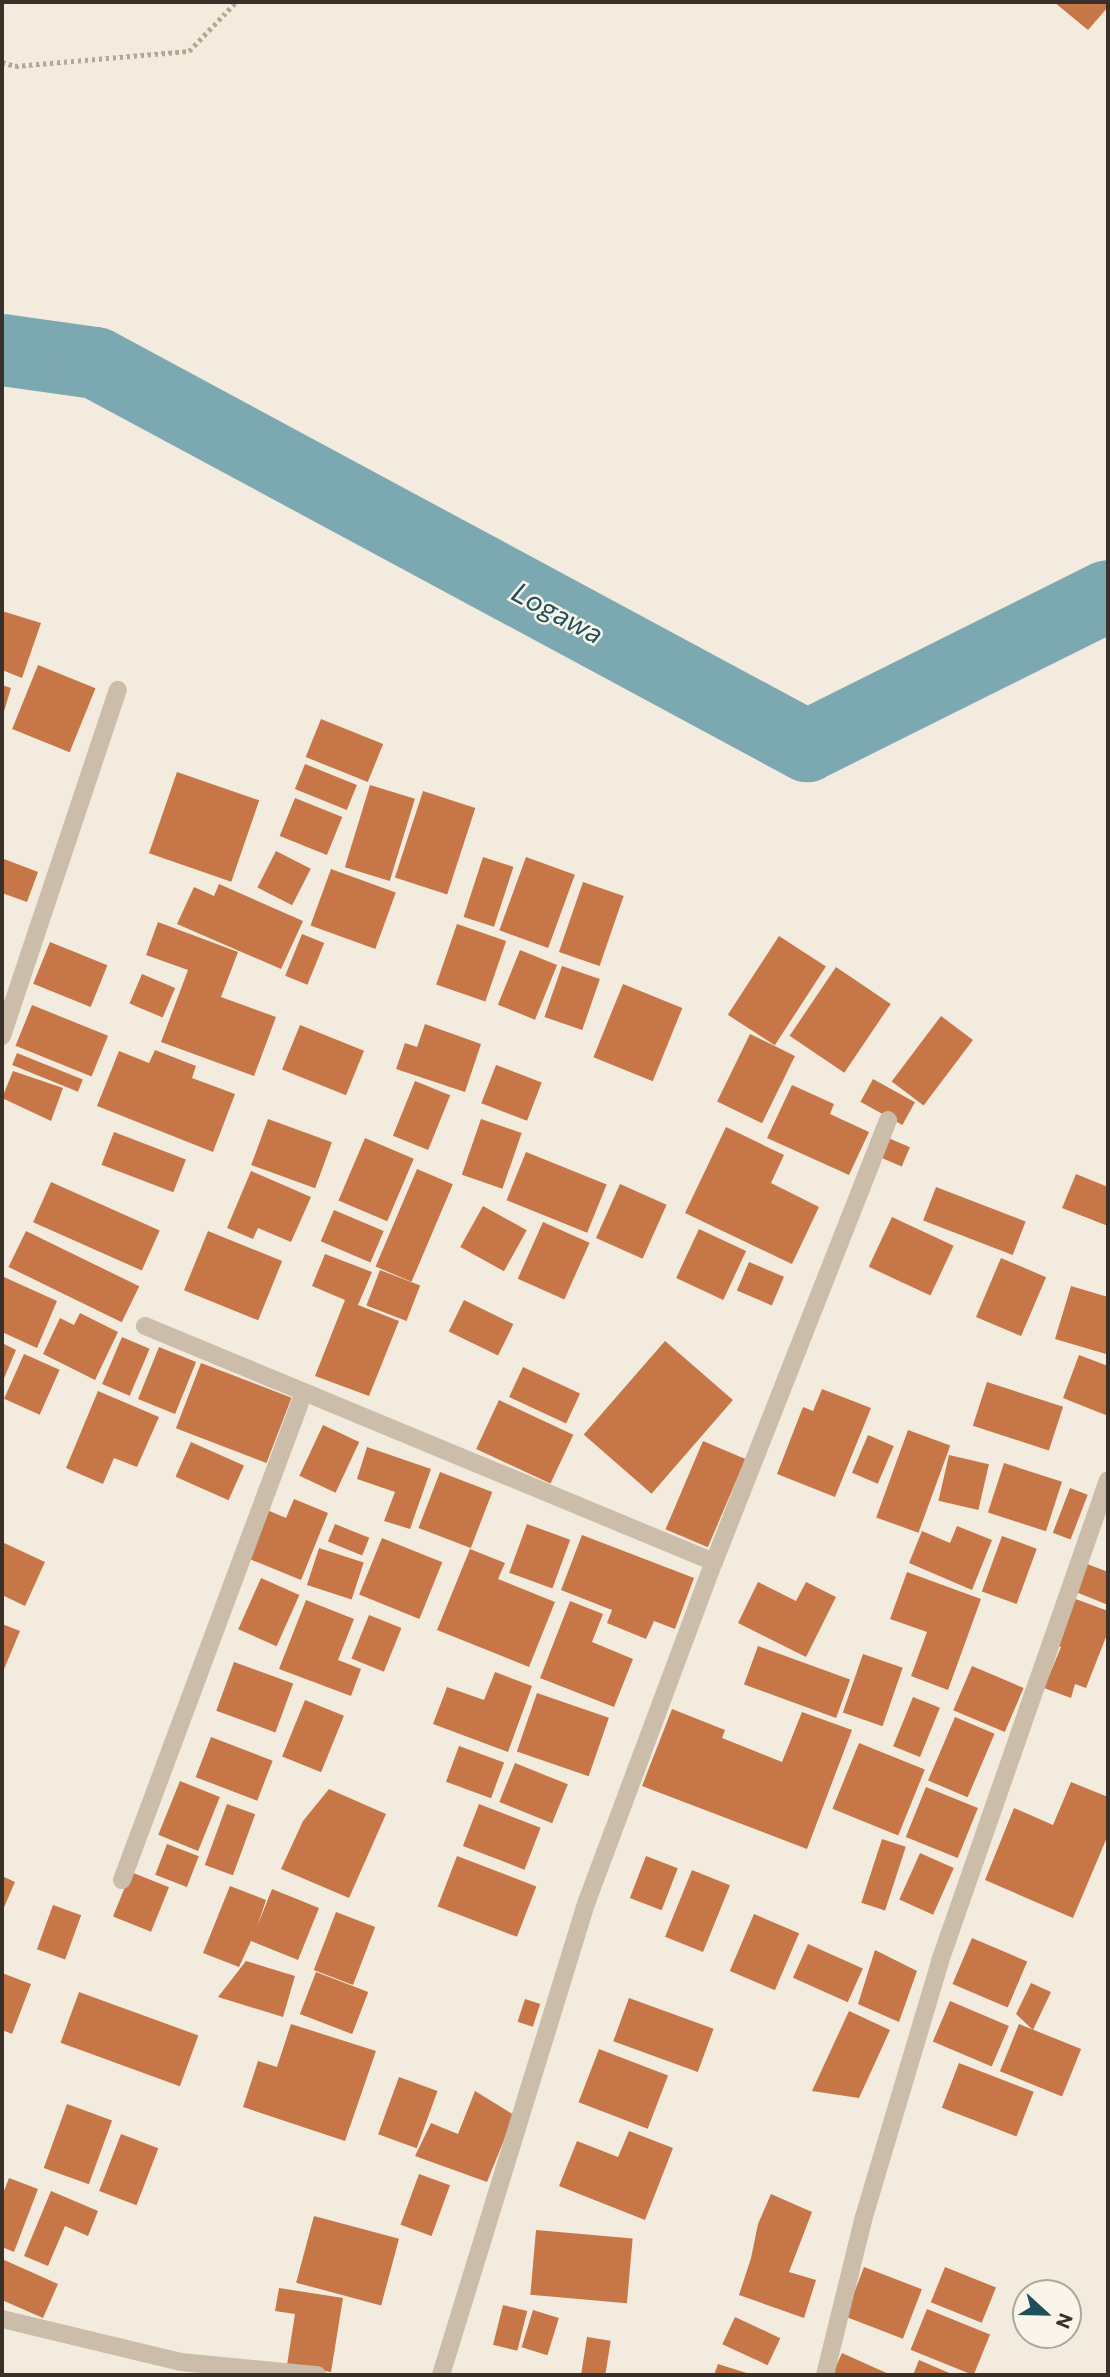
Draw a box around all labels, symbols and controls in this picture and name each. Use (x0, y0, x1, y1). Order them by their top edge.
water label: Logawa (507, 574, 609, 650)
north arrow (1012, 2279, 1082, 2349)
text: N (1052, 2310, 1078, 2332)

